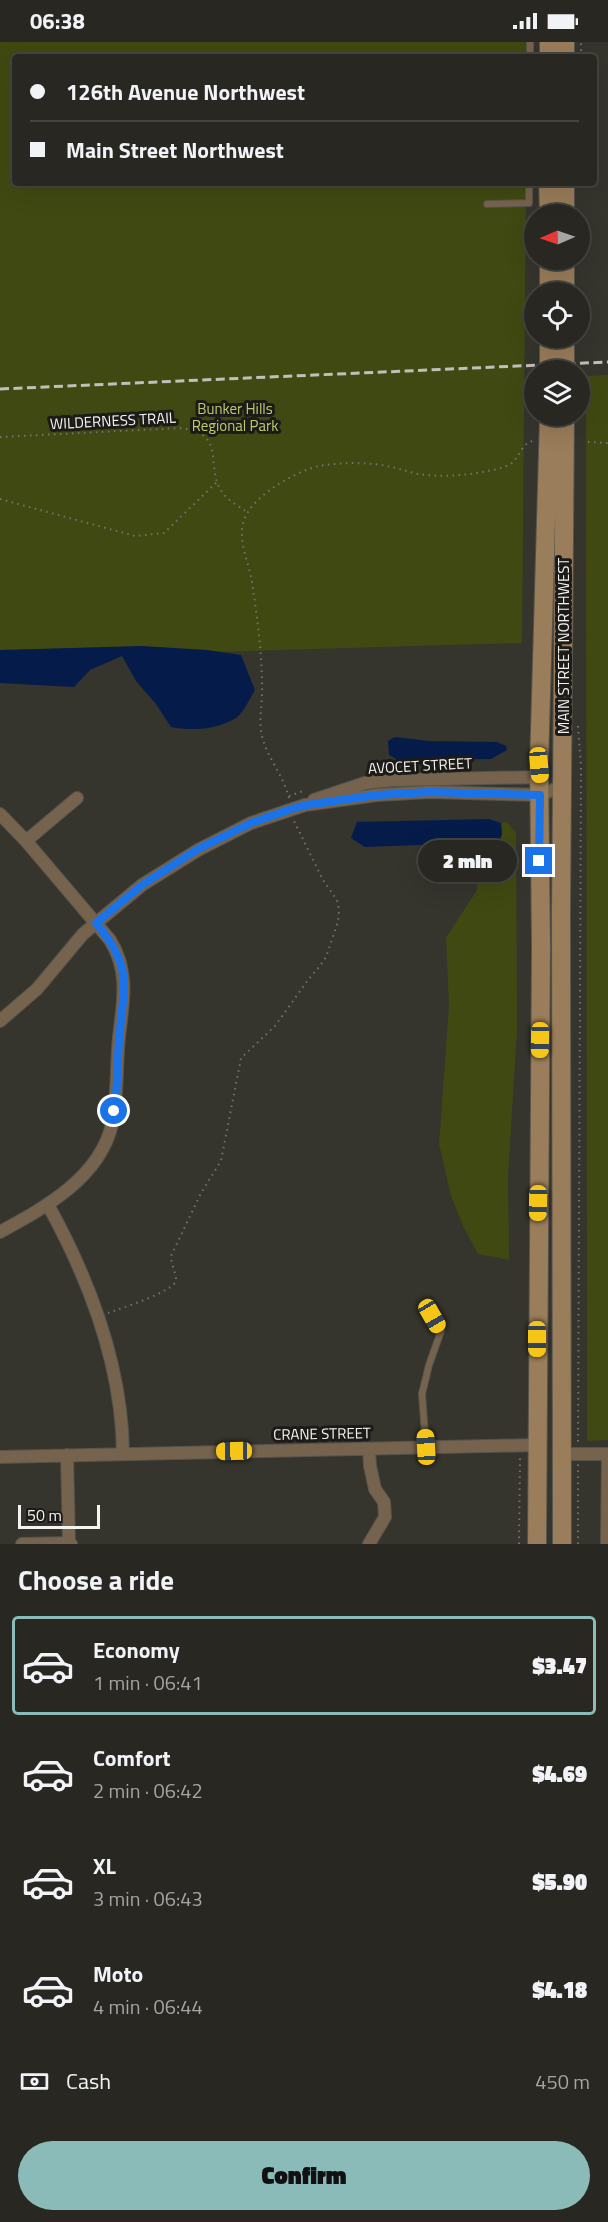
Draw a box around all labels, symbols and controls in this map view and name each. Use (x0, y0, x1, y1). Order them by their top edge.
text: 06:38 (30, 4, 85, 38)
text: 126th Avenue Northwest (66, 75, 305, 109)
text: Main Street Northwest (66, 133, 284, 167)
north arrow (524, 204, 590, 270)
map controls (524, 204, 590, 426)
button: locate (524, 282, 590, 348)
button: layers (524, 360, 590, 426)
park label: Bunker Hills Regional Park (192, 397, 278, 437)
street label: WILDERNESS TRAIL (49, 406, 177, 435)
street label: MAIN STREET NORTHWEST (552, 558, 575, 734)
car (528, 746, 550, 784)
street label: AVOCET STREET (367, 751, 473, 780)
callout: 2 min (419, 840, 518, 882)
text: 2 min (443, 845, 492, 876)
route end (525, 847, 552, 874)
car (531, 1022, 549, 1058)
route start (100, 1097, 127, 1124)
car (529, 1185, 547, 1221)
car (415, 1296, 449, 1336)
car (528, 1321, 546, 1357)
street label: CRANE STREET (273, 1421, 371, 1446)
car (416, 1429, 436, 1465)
car (216, 1442, 252, 1460)
scale bar (18, 1502, 100, 1530)
text: 50 m (27, 1503, 62, 1527)
text: Choose a ride (18, 1559, 174, 1600)
text: Economy (93, 1633, 180, 1667)
icon: car (21, 1639, 75, 1693)
text: $3.47 (532, 1649, 587, 1683)
text: 1 min · 06:41 (93, 1667, 203, 1698)
text: Comfort (93, 1741, 171, 1775)
icon: car (21, 1747, 75, 1801)
text: $4.69 (532, 1757, 587, 1791)
text: 2 min · 06:42 (93, 1775, 203, 1806)
text: XL (93, 1849, 116, 1883)
icon: car (21, 1855, 75, 1909)
text: $5.90 (532, 1865, 587, 1899)
text: 3 min · 06:43 (93, 1883, 203, 1914)
text: Moto (93, 1957, 143, 1991)
icon: car (21, 1963, 75, 2017)
text: $4.18 (532, 1973, 587, 2007)
text: 4 min · 06:44 (93, 1991, 203, 2022)
text: Cash (66, 2064, 111, 2098)
icon: cash (18, 2065, 51, 2098)
text: 450 m (535, 2066, 590, 2097)
button: Confirm (18, 2141, 590, 2210)

